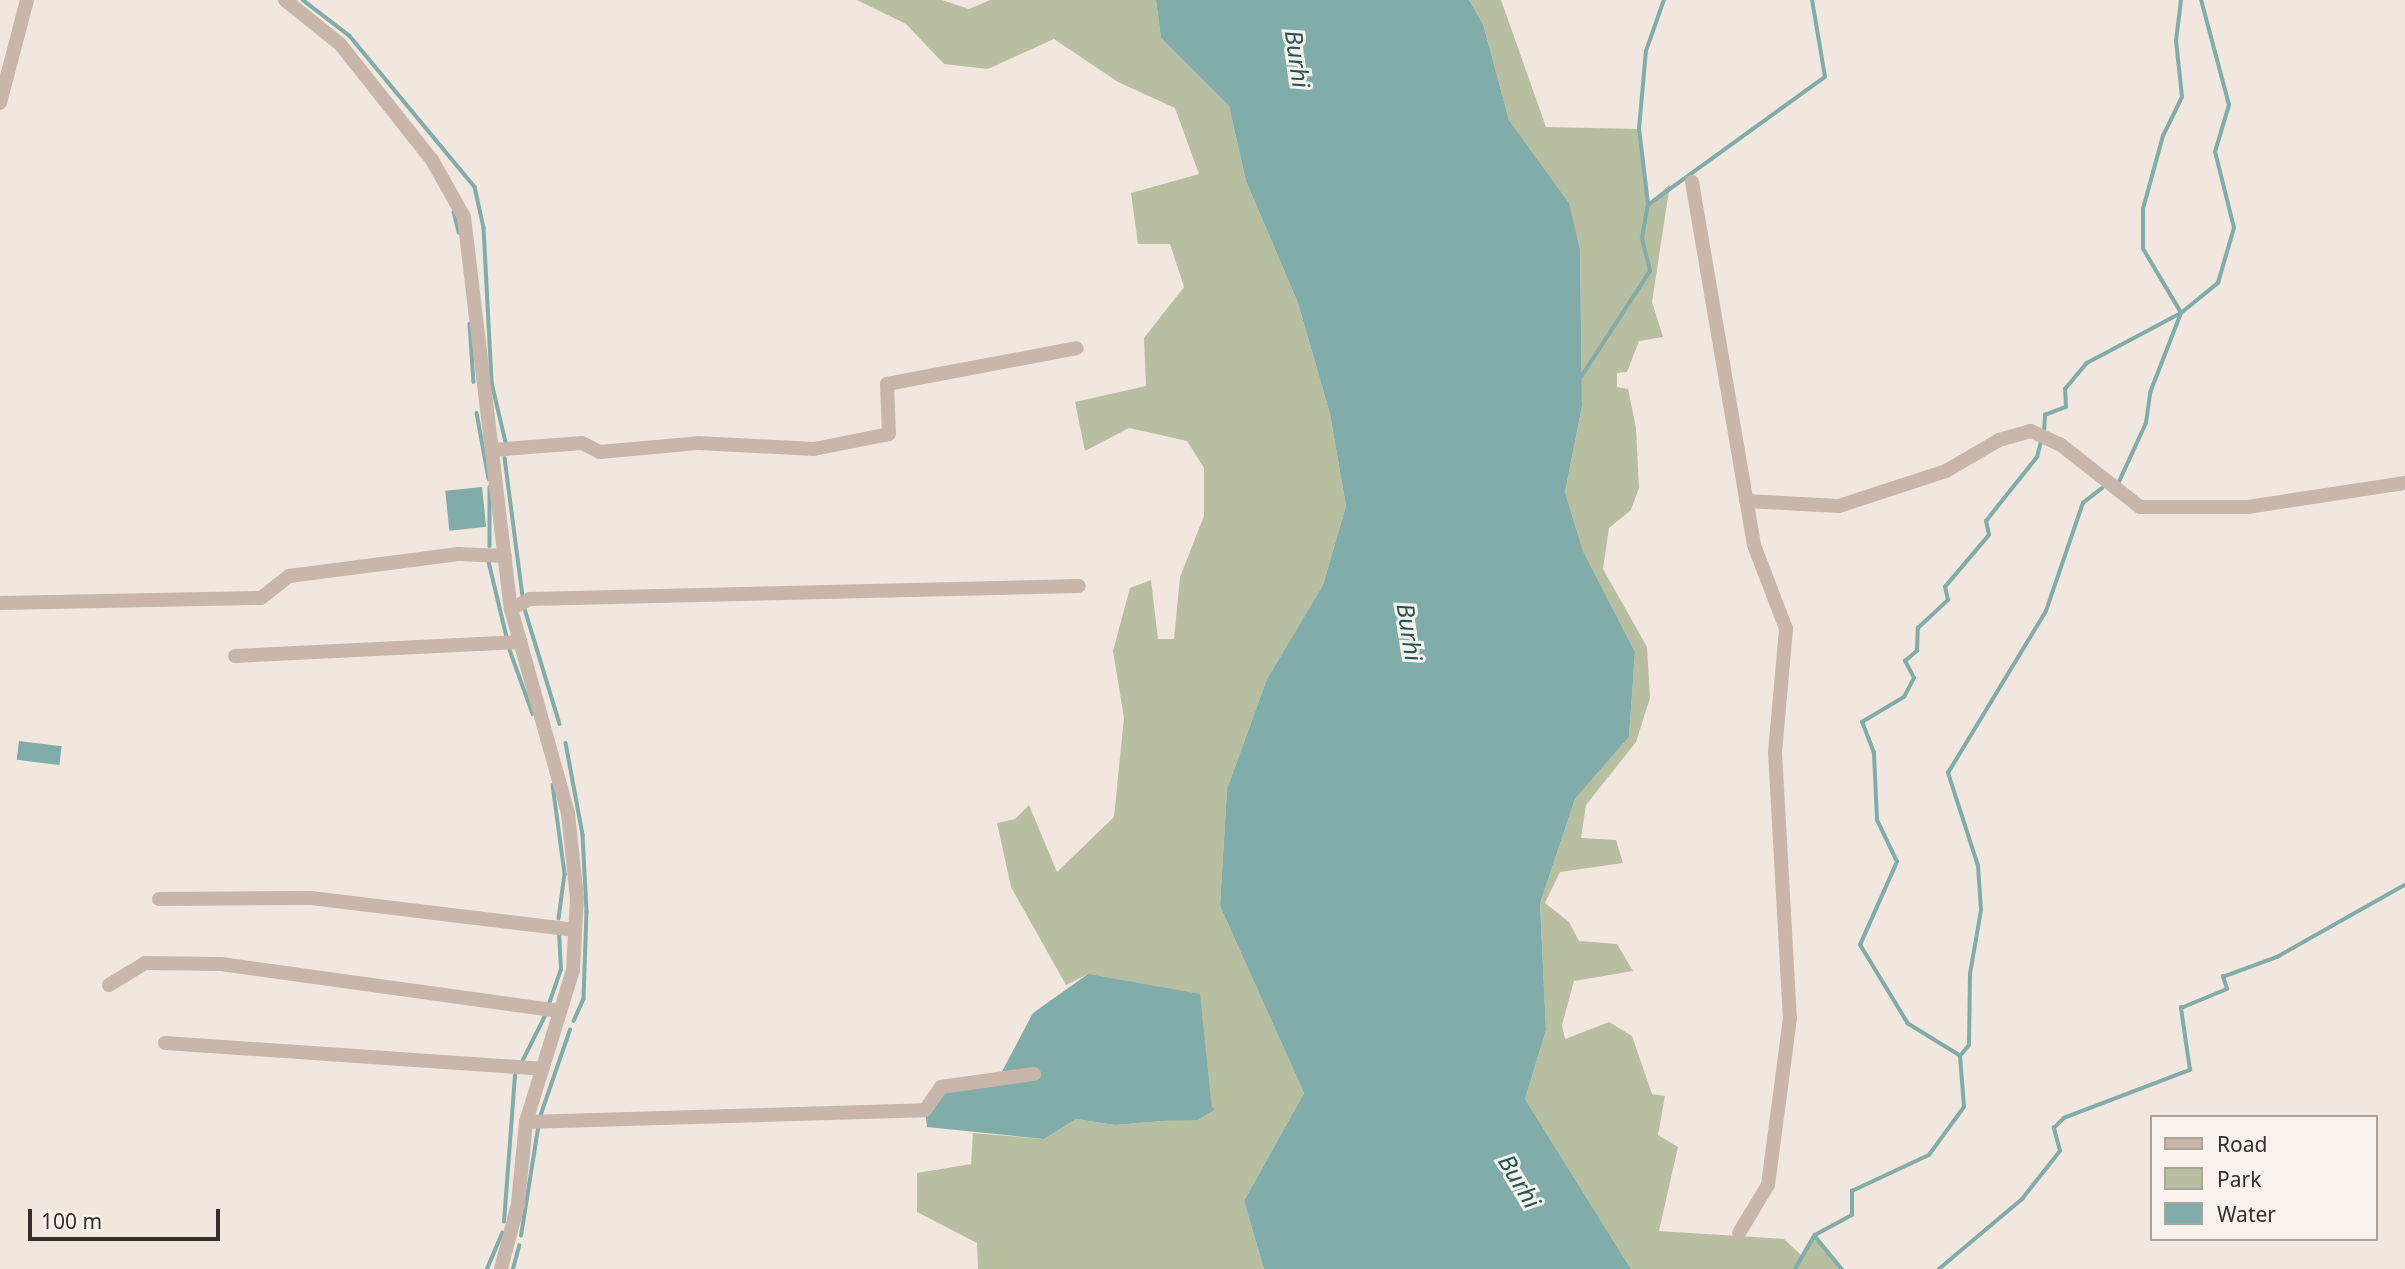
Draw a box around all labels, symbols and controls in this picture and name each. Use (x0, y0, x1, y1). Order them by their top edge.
water label: Burhi (1280, 28, 1316, 90)
water label: Burhi (1391, 601, 1429, 663)
legend (2150, 1115, 2377, 1241)
text: Road (2217, 1130, 2267, 1158)
water label: Burhi (1493, 1149, 1547, 1213)
text: Park (2217, 1165, 2261, 1193)
scale bar (32, 1196, 224, 1240)
text: Water (2217, 1200, 2276, 1228)
text: 100 m (41, 1207, 102, 1235)

